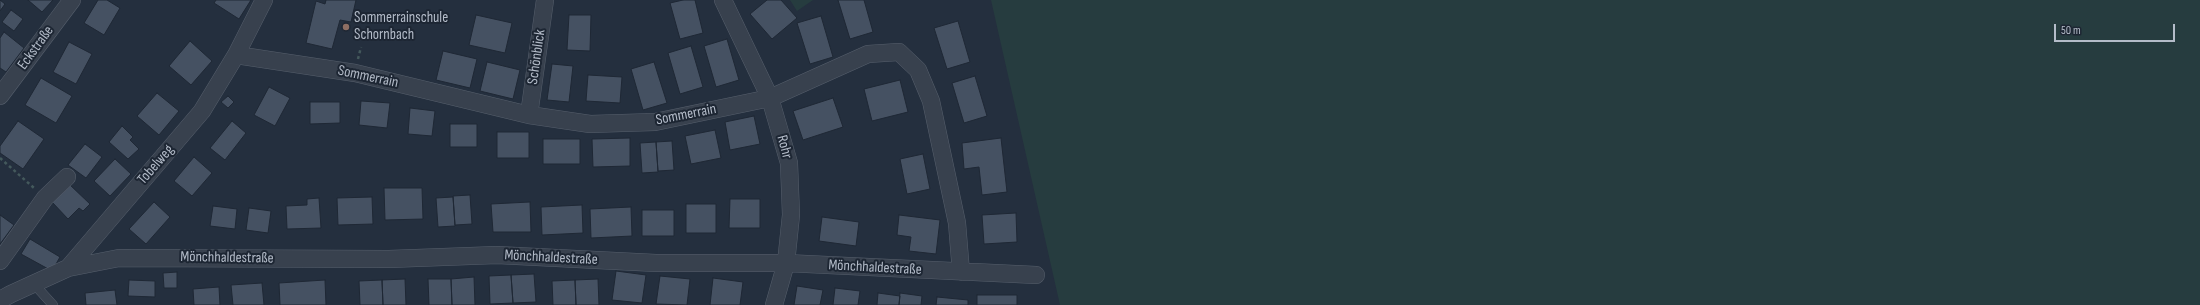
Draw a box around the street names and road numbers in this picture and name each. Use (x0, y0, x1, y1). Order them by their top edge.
street label: Eckstraße (14, 23, 58, 73)
street label: Schönblick (524, 28, 550, 86)
street label: Sommerrain (336, 62, 400, 92)
street label: Sommerrain (654, 100, 718, 130)
street label: Rohr (772, 133, 796, 161)
street label: Tobelweg (134, 141, 178, 189)
street label: Mönchhaldestraße (504, 247, 598, 269)
street label: Mönchhaldestraße (180, 248, 274, 268)
street label: Mönchhaldestraße (828, 257, 922, 279)

